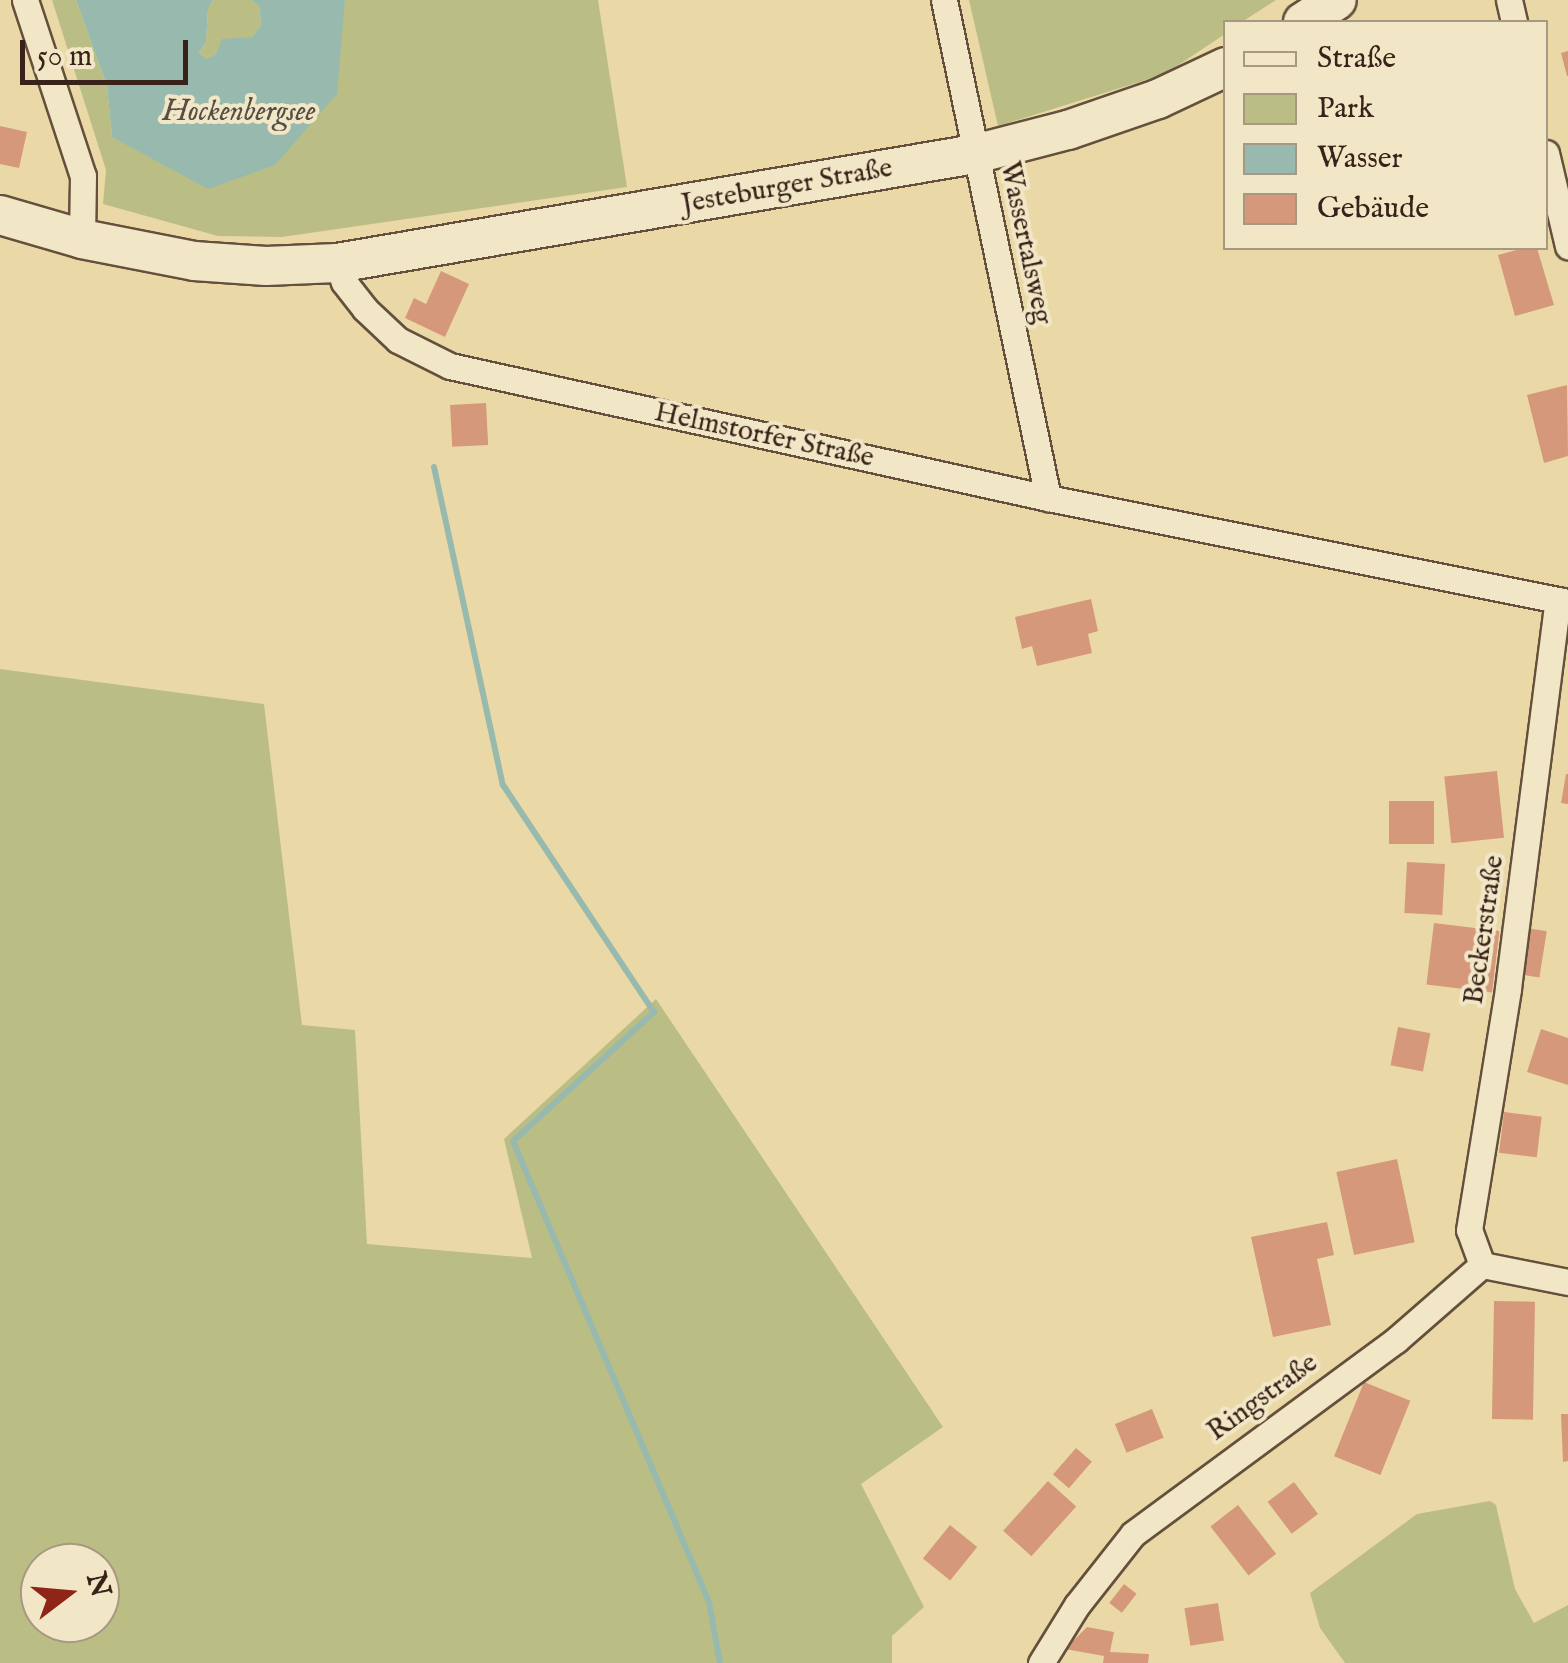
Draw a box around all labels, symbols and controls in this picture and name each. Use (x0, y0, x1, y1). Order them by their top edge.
scale bar (25, 20, 192, 82)
legend (1223, 20, 1548, 250)
text: 50 m (37, 38, 92, 76)
text: Straße (1317, 40, 1396, 78)
text: Park (1317, 90, 1374, 128)
water label: Hockenbergsee (162, 94, 316, 130)
text: Wasser (1317, 140, 1403, 178)
street label: Jesteburger Straße (679, 152, 895, 222)
street label: Wassertalsweg (991, 159, 1059, 327)
text: Gebäude (1317, 190, 1429, 228)
street label: Helmstorfer Straße (651, 396, 877, 476)
street label: Beckerstraße (1458, 853, 1512, 1007)
street label: Ringstraße (1201, 1347, 1325, 1449)
north arrow (20, 1543, 120, 1643)
text: N (77, 1569, 118, 1602)

